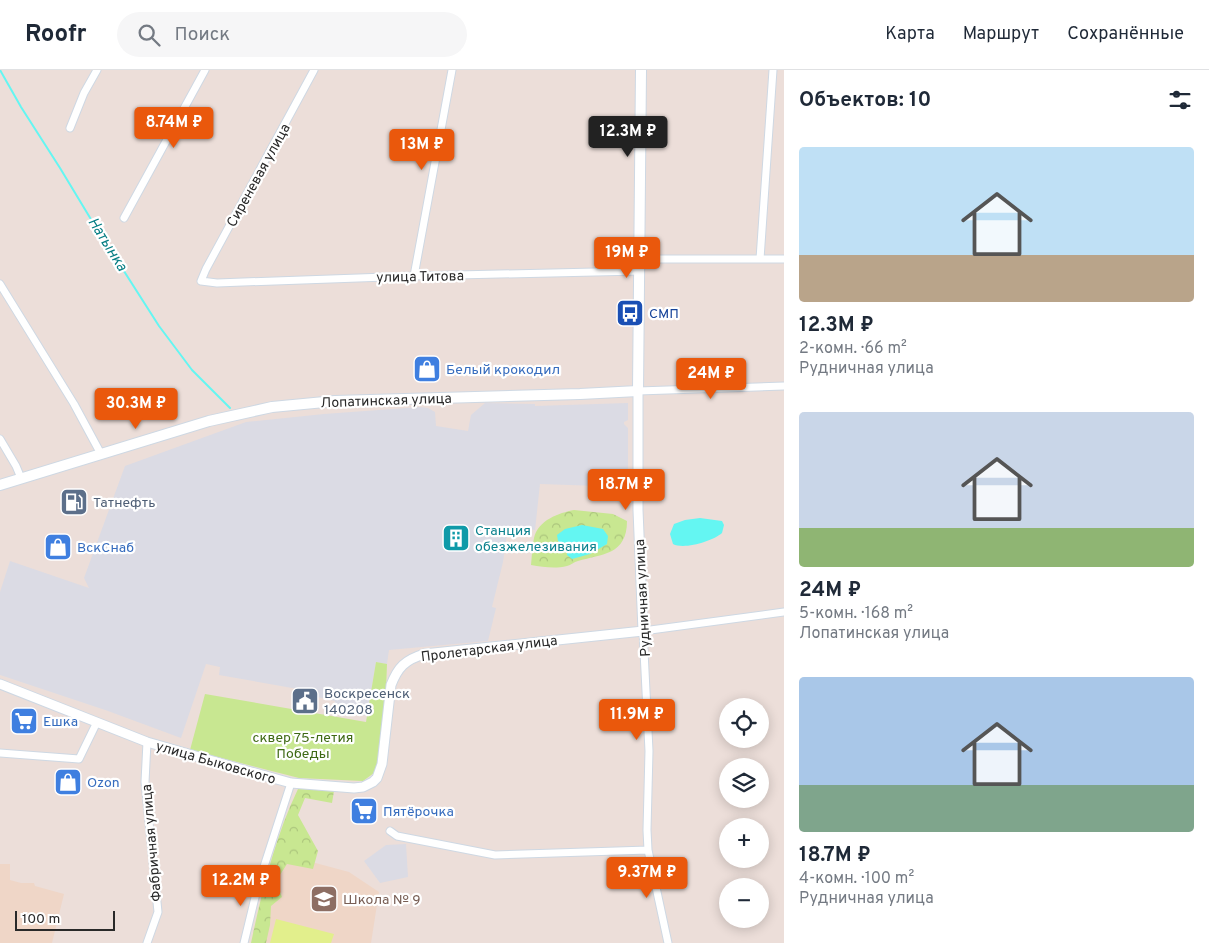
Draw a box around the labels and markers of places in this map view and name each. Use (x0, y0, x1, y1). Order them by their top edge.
pin: 8.74M ₽ (128, 106, 220, 149)
pin: 12.3M ₽ (582, 116, 674, 158)
pin: 13M ₽ (387, 128, 457, 171)
pin: 19M ₽ (592, 236, 662, 279)
bus stop icon: СМП (615, 298, 645, 328)
place label: СМП (649, 306, 679, 323)
shop icon: Белый крокодил (412, 354, 442, 384)
pin: 24M ₽ (676, 358, 746, 400)
place label: Белый крокодил (446, 362, 560, 379)
pin: 30.3M ₽ (90, 388, 182, 430)
pin: 18.7M ₽ (580, 468, 672, 511)
fuel station icon: Татнефть (59, 487, 89, 517)
place label: Татнефть (93, 495, 155, 512)
building icon: Станция обезжелезивания (441, 523, 471, 553)
place label: Станция обезжелезивания (475, 523, 597, 556)
shop icon: ВскСнаб (43, 532, 73, 562)
place label: ВскСнаб (77, 540, 134, 557)
public building icon: Воскресенск 140208 (290, 686, 320, 716)
place label: Воскресенск 140208 (324, 686, 410, 719)
pin: 11.9M ₽ (591, 698, 683, 741)
supermarket icon: Ешка (9, 706, 39, 736)
place label: Ешка (43, 714, 78, 731)
shop icon: Ozon (53, 767, 83, 797)
place label: Ozon (87, 775, 120, 792)
supermarket icon: Пятёрочка (349, 796, 379, 826)
place label: Пятёрочка (383, 804, 454, 821)
pin: 9.37M ₽ (601, 856, 693, 899)
pin: 12.2M ₽ (195, 864, 287, 907)
school or university icon: Школа № 9 (309, 884, 339, 914)
place label: Школа № 9 (343, 892, 421, 909)

